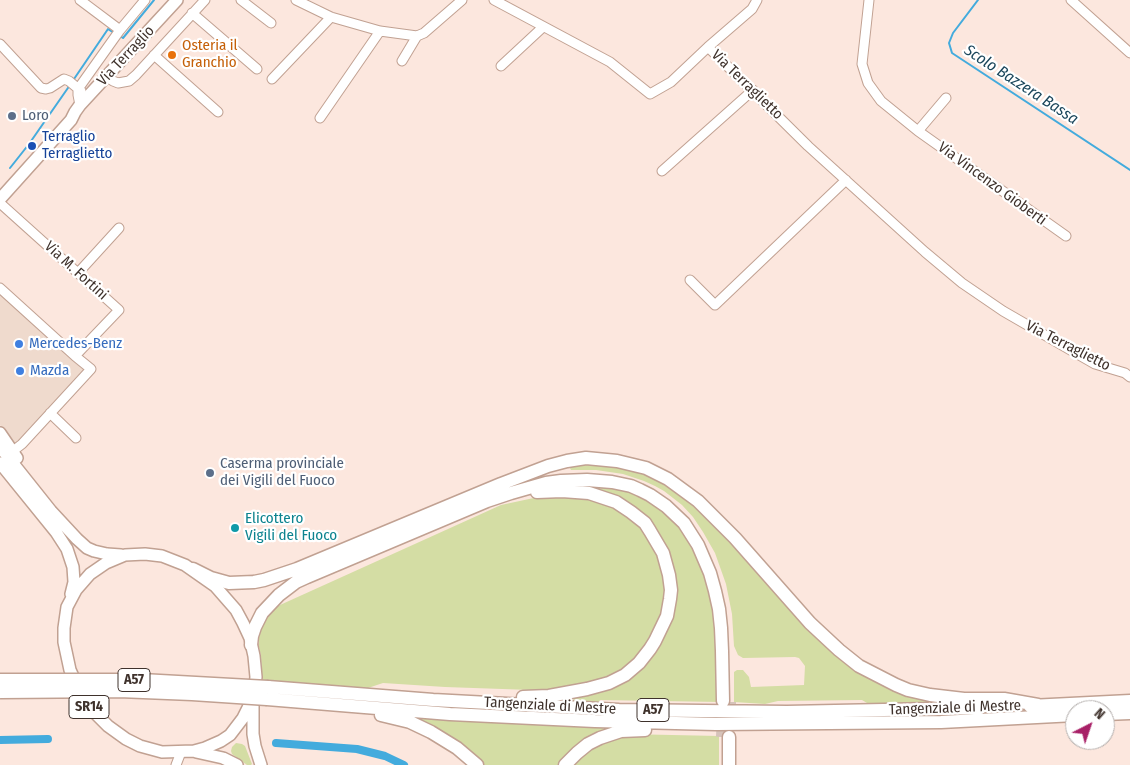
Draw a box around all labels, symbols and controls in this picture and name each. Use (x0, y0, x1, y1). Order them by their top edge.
street label: Via Terraglio (94, 22, 158, 90)
place label: Osteria il Granchio (182, 37, 238, 72)
water label: Scolo Bazzera Bassa (960, 41, 1082, 129)
street label: Via Terraglietto (707, 46, 787, 124)
marker: Osteria il Granchio (166, 49, 178, 61)
place label: Loro (22, 107, 49, 125)
marker: Loro (6, 110, 18, 122)
place label: Terraglio Terraglietto (42, 128, 112, 163)
street label: Via Vincenzo Gioberti (934, 139, 1050, 229)
marker: Terraglio Terraglietto (26, 140, 38, 152)
street label: Via M. Fortini (41, 238, 111, 304)
street label: Via Terraglietto (1023, 317, 1113, 375)
place label: Mercedes-Benz (29, 335, 122, 353)
marker: Mercedes-Benz (13, 338, 25, 350)
place label: Mazda (30, 362, 69, 380)
marker: Mazda (14, 365, 26, 377)
place label: Caserma provinciale dei Vigili del Fuoco (220, 455, 344, 490)
marker: Caserma provinciale dei Vigili del Fuoco (204, 467, 216, 479)
place label: Elicottero Vigili del Fuoco (245, 510, 337, 545)
marker: Elicottero Vigili del Fuoco (229, 522, 241, 534)
road number: A57 (118, 668, 150, 692)
street label: Tangenziale di Mestre (483, 694, 617, 718)
road number: SR14 (69, 696, 109, 719)
street label: Tangenziale di Mestre (889, 697, 1021, 719)
road number: A57 (637, 698, 669, 722)
north arrow (1065, 700, 1115, 750)
text: N (1091, 705, 1108, 723)

